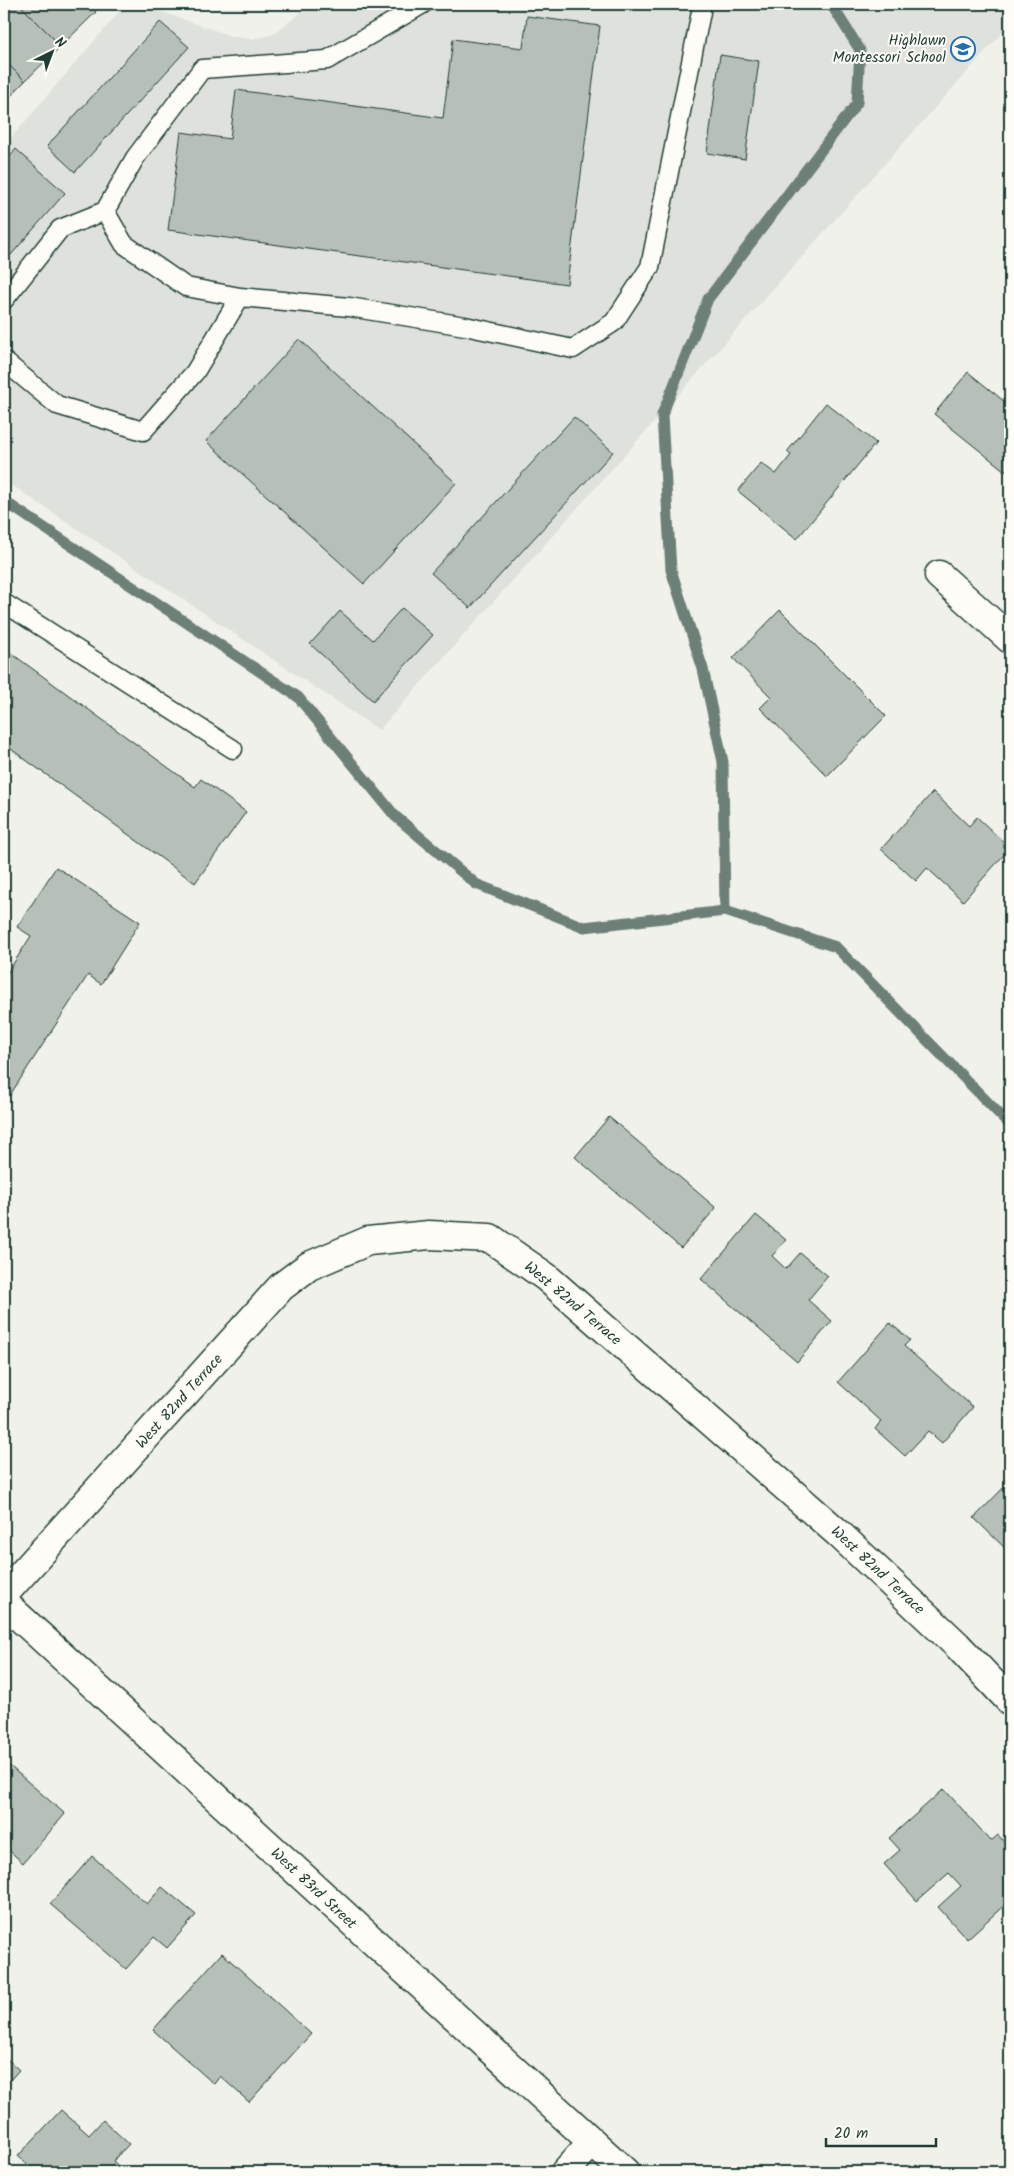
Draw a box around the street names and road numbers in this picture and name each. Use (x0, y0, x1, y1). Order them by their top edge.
street label: West 82nd Terrace (518, 1256, 627, 1352)
street label: West 82nd Terrace (130, 1348, 229, 1455)
street label: West 82nd Terrace (825, 1521, 930, 1621)
street label: West 83rd Street (265, 1842, 362, 1935)

